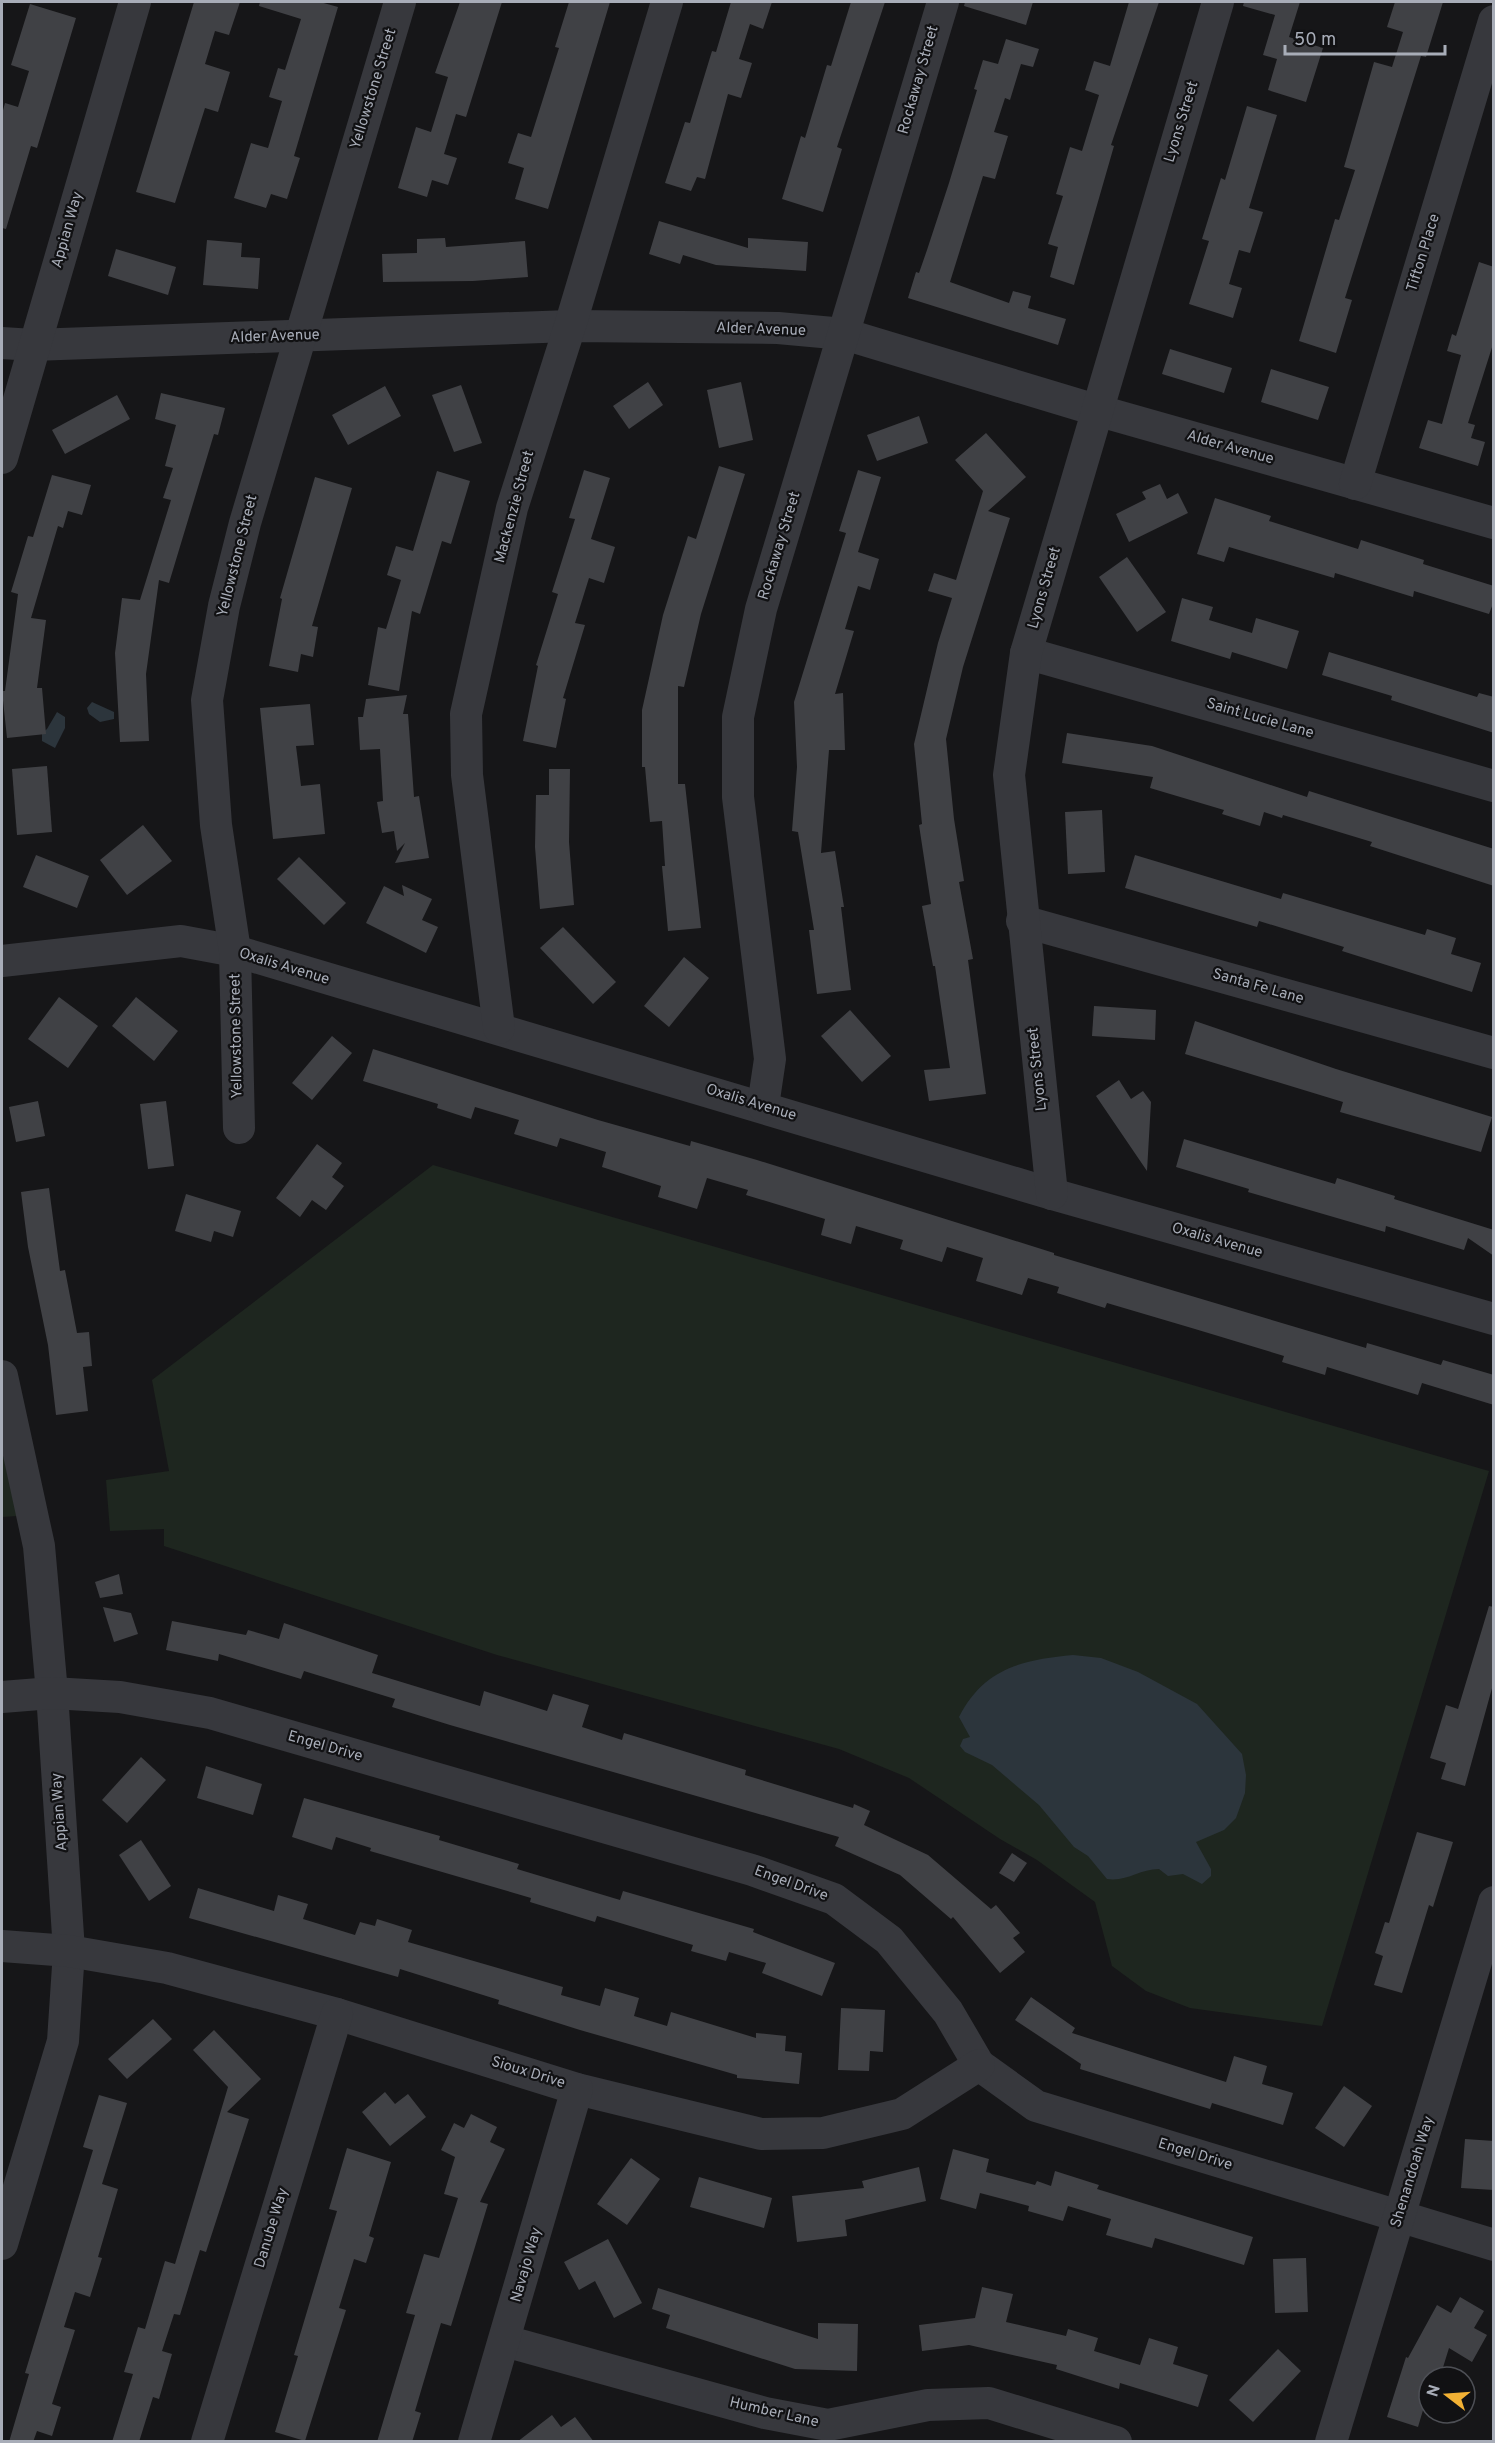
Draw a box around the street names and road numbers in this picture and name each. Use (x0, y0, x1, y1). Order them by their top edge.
street label: Rockaway Street (894, 23, 944, 137)
street label: Yellowstone Street (347, 26, 401, 152)
street label: Lyons Street (1161, 79, 1203, 165)
street label: Appian Way (48, 190, 88, 270)
street label: Tifton Place (1403, 212, 1445, 294)
street label: Alder Avenue (716, 319, 806, 341)
street label: Alder Avenue (230, 326, 320, 348)
street label: Alder Avenue (1184, 427, 1276, 469)
street label: Mackenzie Street (491, 449, 539, 565)
street label: Rockaway Street (755, 490, 805, 602)
street label: Yellowstone Street (214, 493, 262, 619)
street label: Lyons Street (1024, 545, 1066, 631)
street label: Saint Lucie Lane (1204, 695, 1316, 743)
street label: Oxalis Avenue (236, 944, 332, 990)
street label: Santa Fe Lane (1210, 965, 1306, 1009)
street label: Yellowstone Street (226, 973, 248, 1099)
street label: Lyons Street (1024, 1026, 1052, 1112)
street label: Oxalis Avenue (703, 1080, 799, 1126)
street label: Oxalis Avenue (1169, 1219, 1265, 1263)
street label: Engel Drive (285, 1727, 365, 1767)
street label: Appian Way (48, 1772, 72, 1852)
street label: Engel Drive (752, 1862, 830, 1906)
street label: Sioux Drive (489, 2053, 567, 2093)
street label: Shenandoah Way (1387, 2114, 1439, 2230)
street label: Engel Drive (1155, 2135, 1235, 2175)
street label: Danube Way (251, 2186, 293, 2270)
street label: Navajo Way (507, 2225, 547, 2305)
street label: Humber Lane (727, 2393, 821, 2433)

